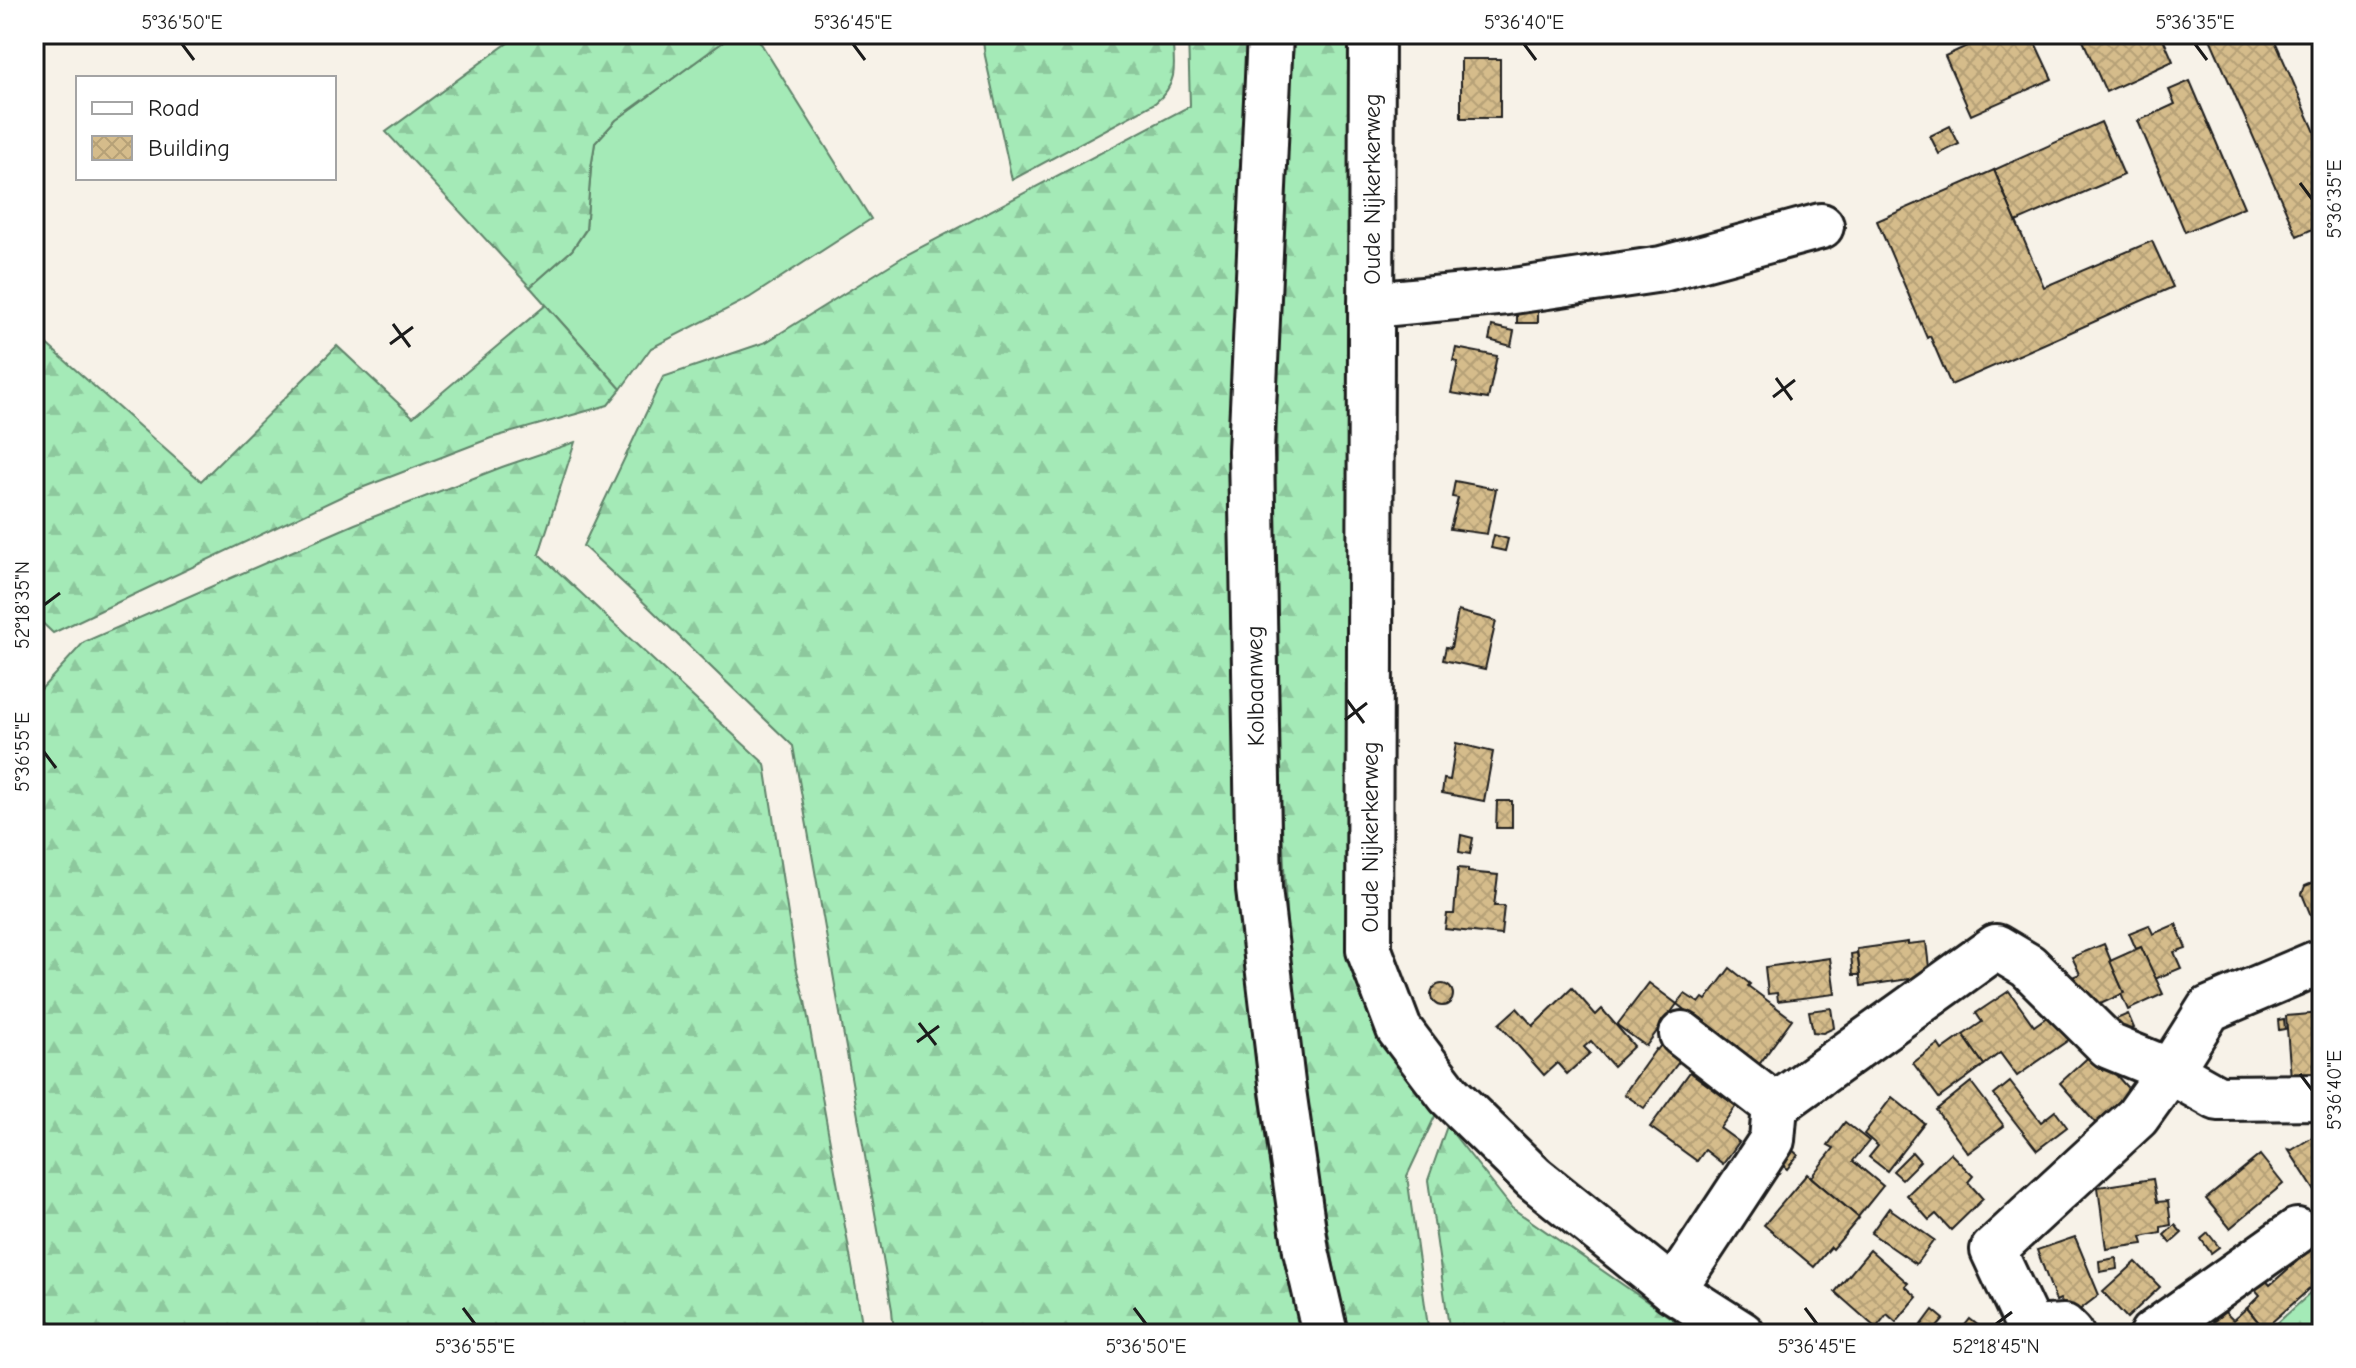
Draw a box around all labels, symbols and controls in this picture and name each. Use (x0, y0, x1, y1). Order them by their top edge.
text: 5°36'50"E (141, 11, 223, 34)
text: 5°36'45"E (814, 11, 892, 34)
text: 5°36'40"E (1484, 11, 1564, 34)
text: 5°36'35"E (2155, 11, 2235, 34)
legend (76, 76, 336, 180)
street label: Oude Nijkerkerweg (1358, 93, 1386, 285)
text: Road (148, 94, 200, 122)
text: Building (148, 134, 230, 162)
text: 5°36'35"E (2323, 159, 2346, 239)
text: 52°18'35"N (11, 561, 34, 649)
street label: Kolbaanweg (1240, 625, 1270, 747)
text: 5°36'55"E (11, 712, 34, 792)
street label: Oude Nijkerkerweg (1356, 741, 1384, 933)
text: 5°36'40"E (2323, 1050, 2346, 1130)
text: 5°36'55"E (435, 1335, 515, 1358)
text: 5°36'50"E (1105, 1335, 1187, 1358)
text: 5°36'45"E (1778, 1335, 1856, 1358)
text: 52°18'45"N (1952, 1335, 2040, 1358)

